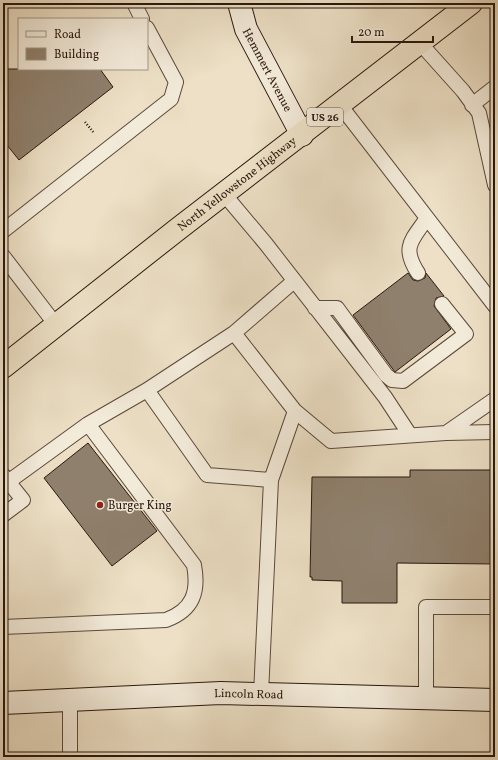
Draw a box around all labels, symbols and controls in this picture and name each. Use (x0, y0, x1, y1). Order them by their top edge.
legend (18, 18, 148, 70)
scale bar (352, 18, 433, 44)
street label: Hemmert Avenue (238, 25, 295, 115)
text: 20 m (358, 25, 385, 41)
text: Road (54, 27, 81, 43)
text: Building (54, 47, 99, 63)
road number: US 26 (307, 108, 343, 126)
street label: North Yellowstone Highway (174, 133, 301, 236)
place label: Burger King (108, 498, 172, 514)
marker: Burger King (95, 500, 105, 510)
street label: Lincoln Road (214, 686, 284, 704)

